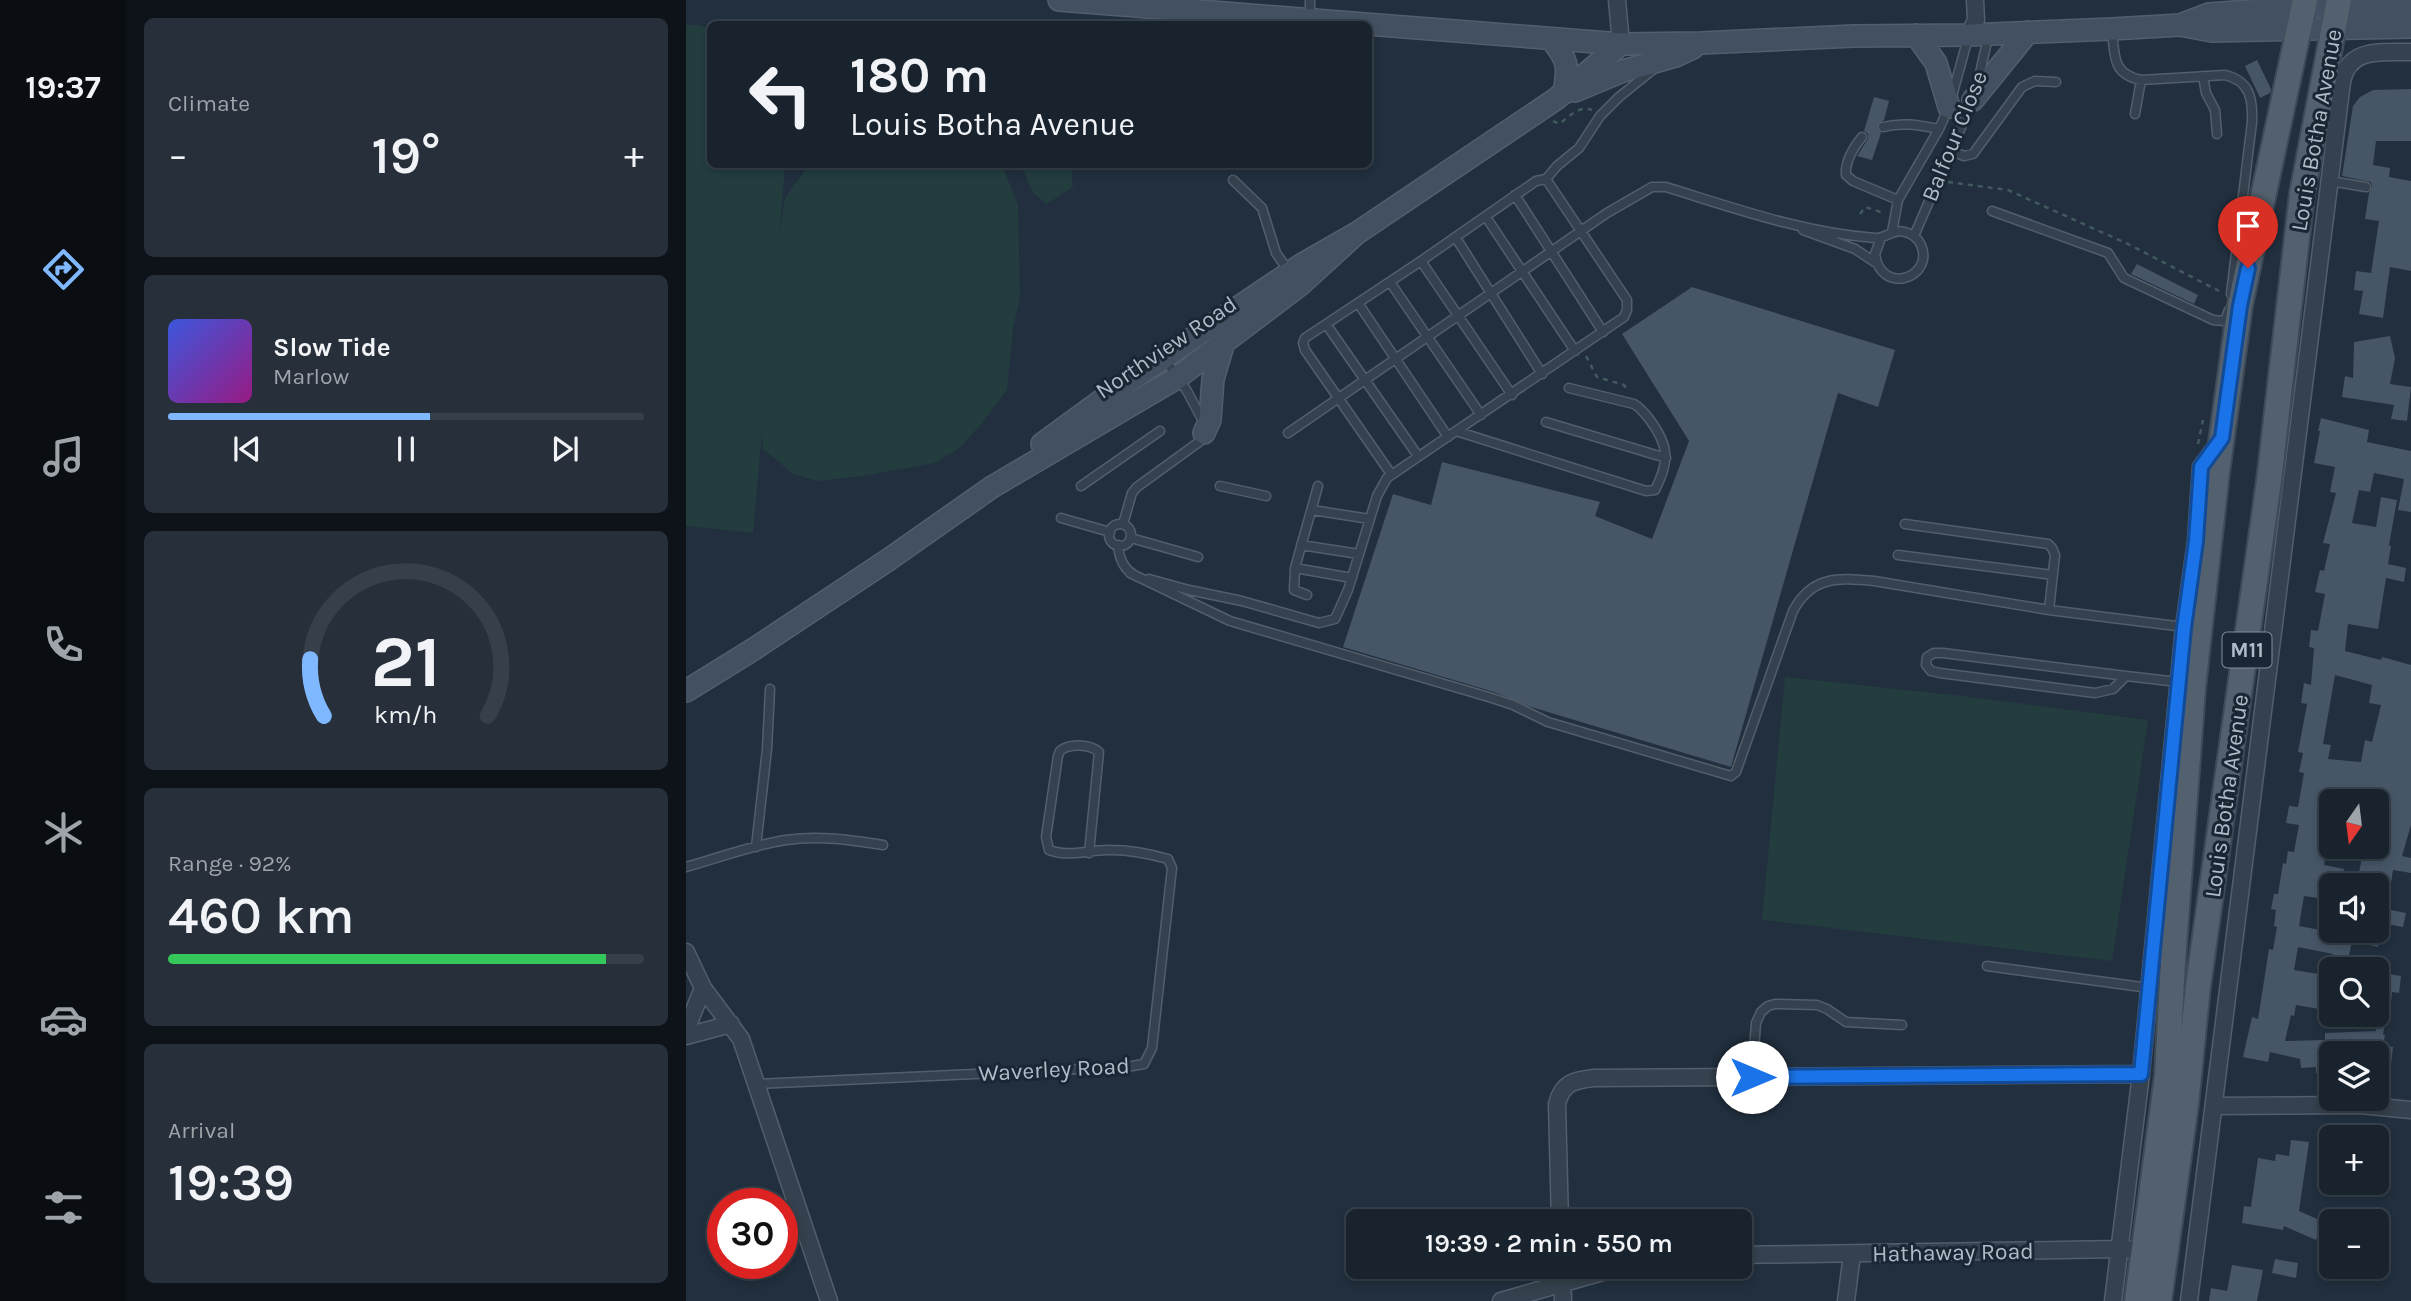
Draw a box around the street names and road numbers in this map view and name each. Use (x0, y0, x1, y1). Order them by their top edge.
street label: Louis Botha Avenue (2285, 27, 2348, 233)
street label: Balfour Close (1916, 67, 1993, 205)
street label: Northview Road (1091, 290, 1242, 405)
road number: M11 (2222, 632, 2272, 668)
street label: Louis Botha Avenue (2199, 693, 2254, 899)
street label: Waverley Road (978, 1052, 1130, 1087)
street label: Hathaway Road (1872, 1238, 2034, 1267)

